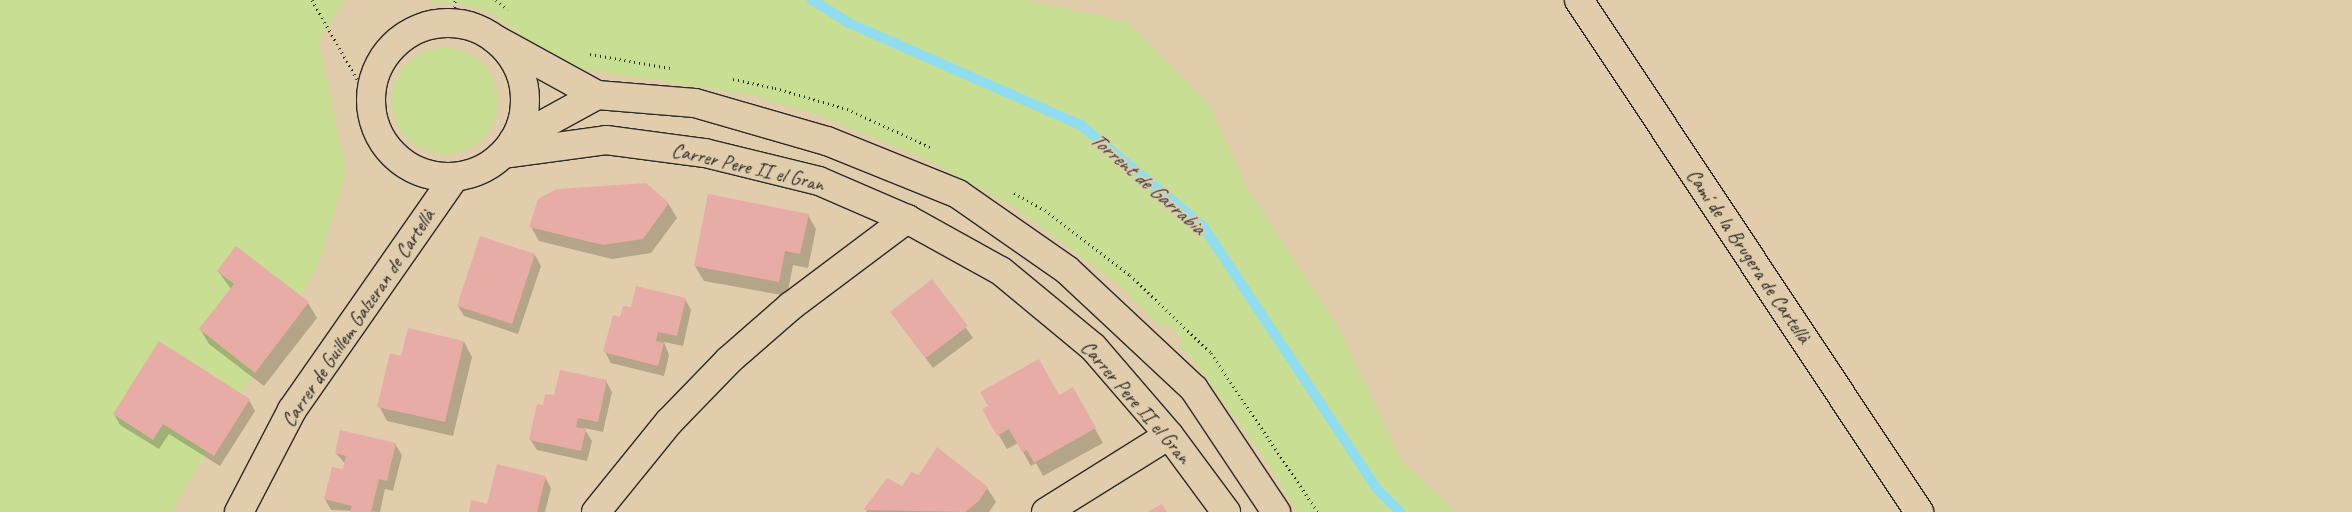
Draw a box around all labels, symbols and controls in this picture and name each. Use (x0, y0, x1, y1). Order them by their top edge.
water label: Torrent de Garrabia (1085, 126, 1211, 240)
street label: Carrer Pere II el Gran (669, 138, 827, 196)
street label: Camí de la Brugera de Cartellà (1681, 164, 1817, 348)
street label: Carrer de Guillem Galzeran de Cartellà (276, 205, 440, 431)
street label: Carrer Pere II el Gran (1076, 335, 1196, 469)

